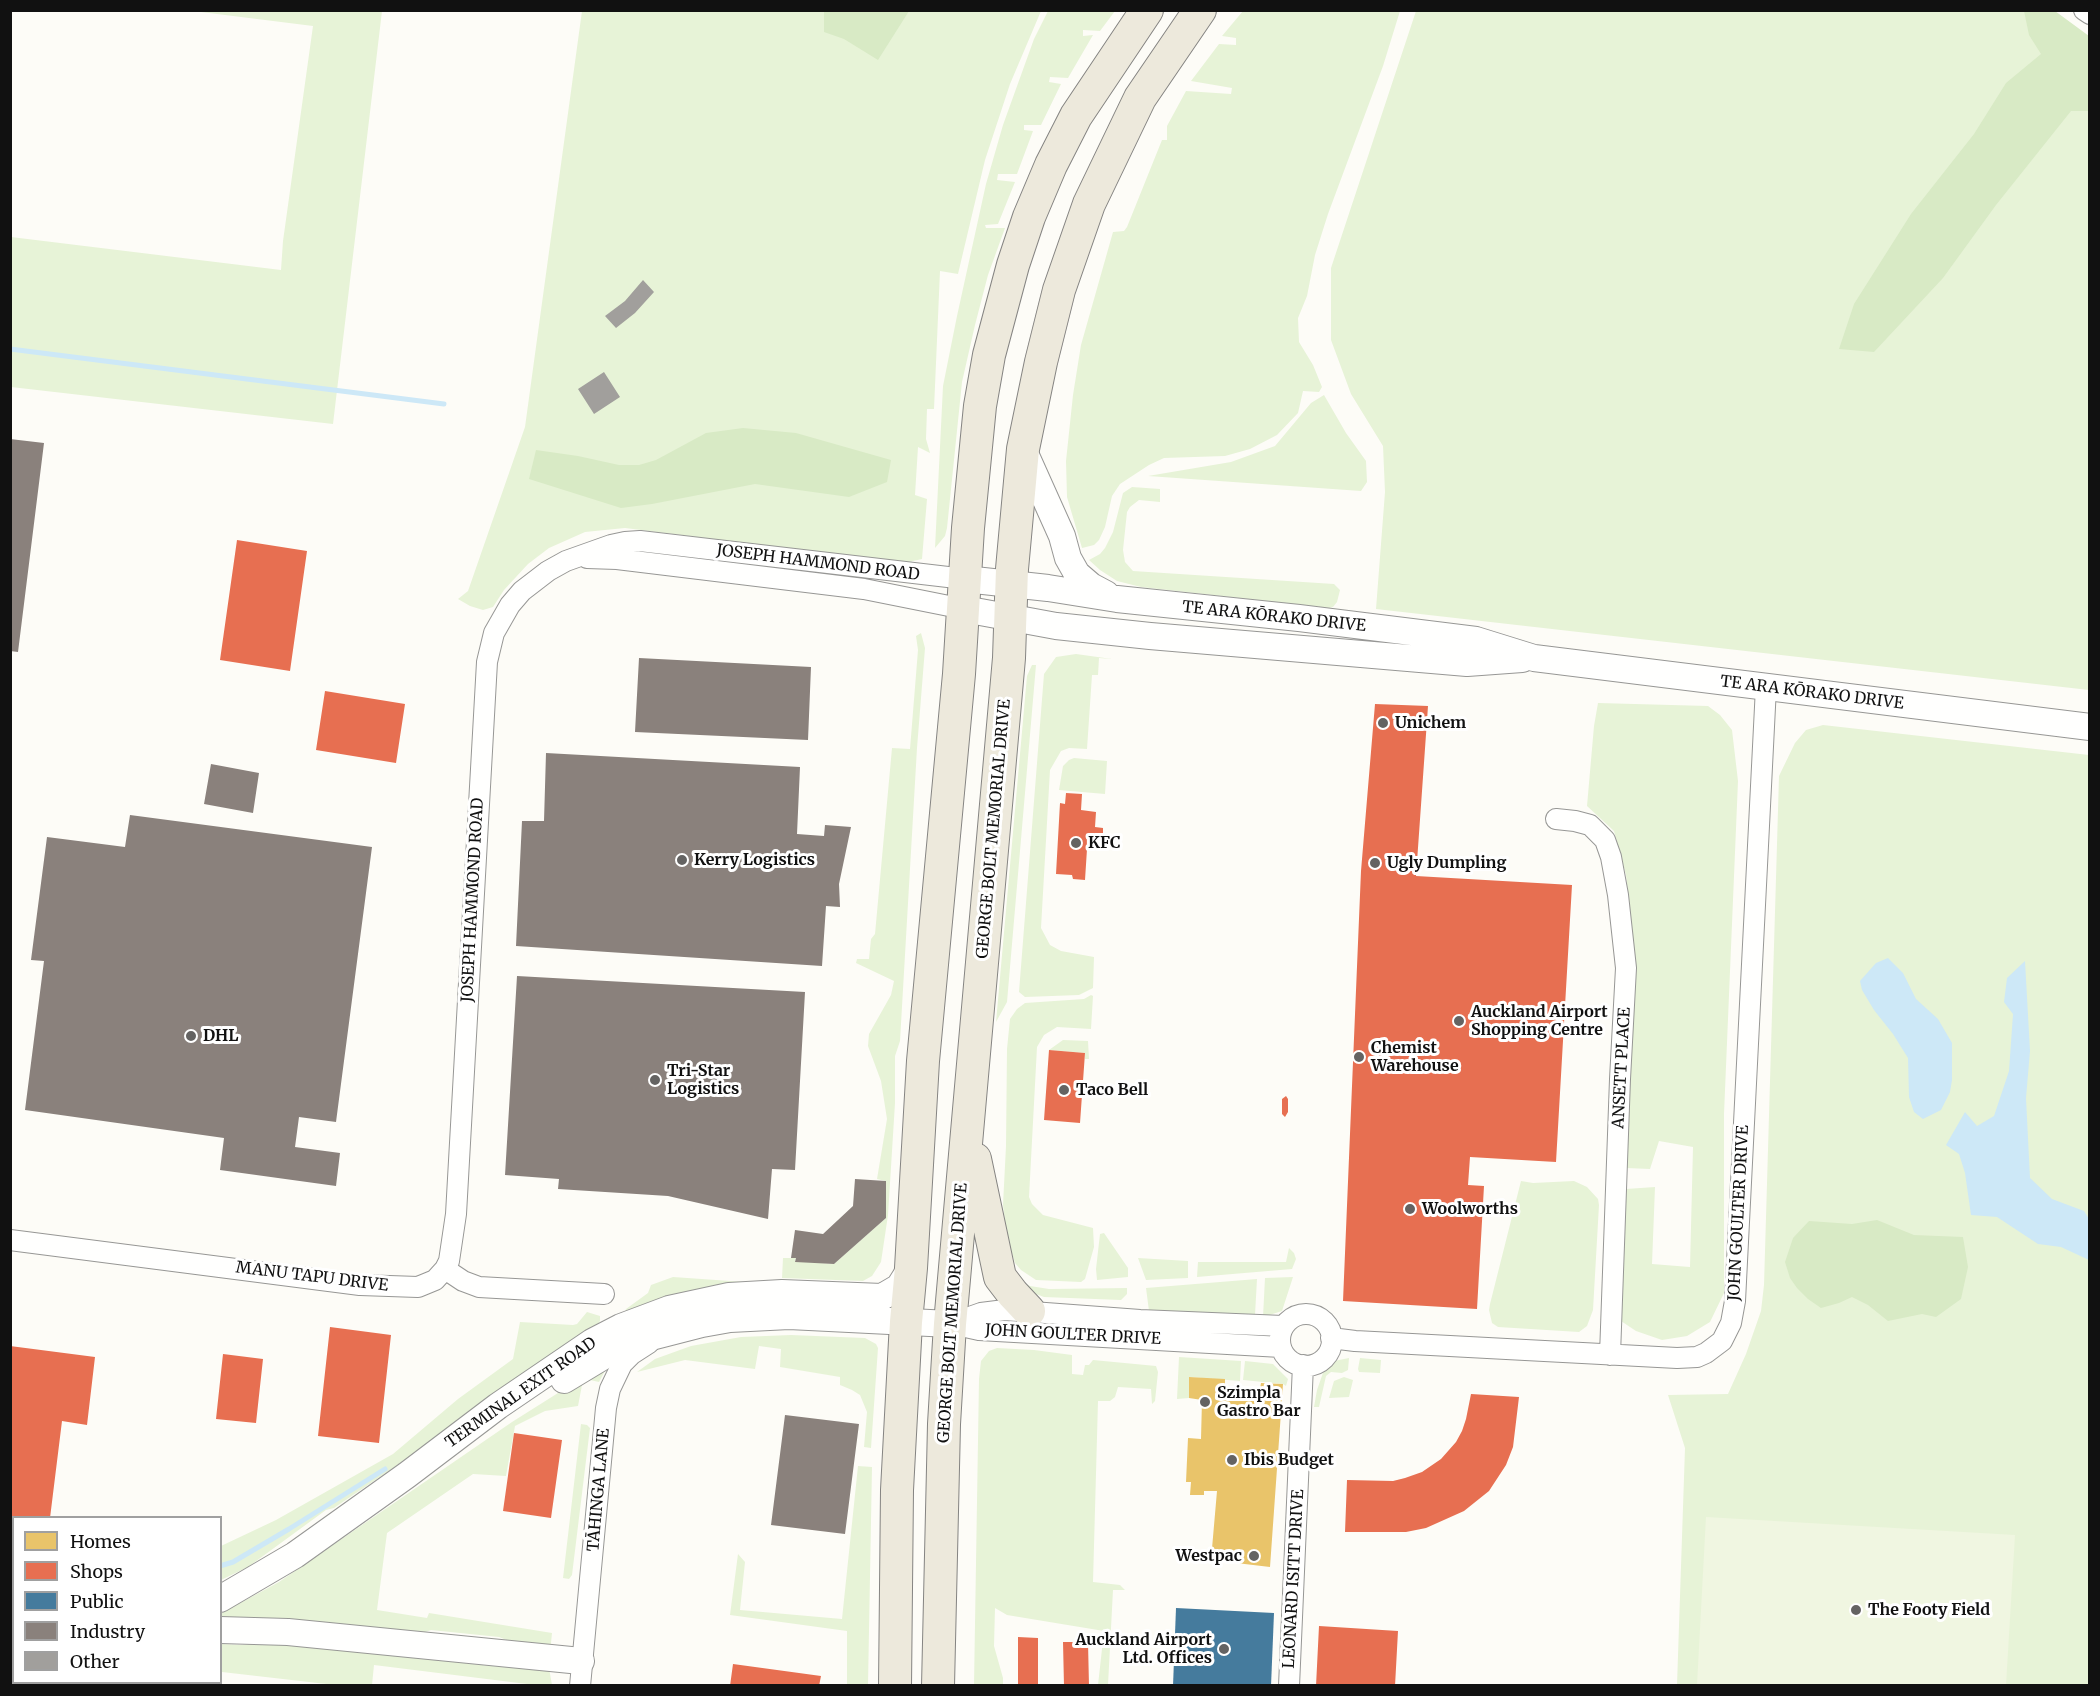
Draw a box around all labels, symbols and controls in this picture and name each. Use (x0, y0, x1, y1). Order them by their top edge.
street label: JOSEPH HAMMOND ROAD (715, 541, 921, 585)
street label: TE ARA KŌRAKO DRIVE (1181, 598, 1367, 636)
street label: TE ARA KŌRAKO DRIVE (1719, 672, 1905, 714)
street label: GEORGE BOLT MEMORIAL DRIVE (973, 698, 1015, 960)
place label: Unichem (1395, 713, 1466, 733)
marker: Unichem (1376, 716, 1390, 730)
street label: JOSEPH HAMMOND ROAD (458, 797, 488, 1003)
place label: KFC (1088, 833, 1121, 853)
marker: KFC (1069, 836, 1083, 850)
place label: Kerry Logistics (694, 850, 815, 870)
marker: Kerry Logistics (675, 853, 689, 867)
place label: Ugly Dumpling (1387, 853, 1506, 873)
marker: Ugly Dumpling (1368, 856, 1382, 870)
place label: Auckland Airport Shopping Centre (1471, 1002, 1608, 1040)
street label: ANSETT PLACE (1609, 1007, 1635, 1129)
marker: Auckland Airport Shopping Centre (1452, 1014, 1466, 1028)
place label: DHL (203, 1026, 238, 1046)
marker: DHL (184, 1029, 198, 1043)
place label: Chemist Warehouse (1371, 1038, 1459, 1076)
marker: Chemist Warehouse (1352, 1050, 1366, 1064)
place label: Tri-Star Logistics (667, 1061, 739, 1099)
marker: Tri-Star Logistics (648, 1073, 662, 1087)
place label: Taco Bell (1076, 1080, 1148, 1100)
marker: Taco Bell (1057, 1083, 1071, 1097)
street label: JOHN GOULTER DRIVE (1725, 1125, 1753, 1301)
street label: GEORGE BOLT MEMORIAL DRIVE (934, 1182, 972, 1444)
place label: Woolworths (1422, 1199, 1518, 1219)
marker: Woolworths (1403, 1202, 1417, 1216)
street label: MANU TAPU DRIVE (235, 1258, 389, 1296)
street label: JOHN GOULTER DRIVE (985, 1321, 1161, 1349)
street label: TERMINAL EXIT ROAD (442, 1334, 600, 1452)
place label: Szimpla Gastro Bar (1217, 1383, 1301, 1421)
marker: Szimpla Gastro Bar (1198, 1395, 1212, 1409)
street label: TĀHINGA LANE (584, 1428, 614, 1552)
place label: Ibis Budget (1244, 1450, 1334, 1470)
marker: Ibis Budget (1225, 1453, 1239, 1467)
street label: LEONARD ISITT DRIVE (1280, 1489, 1308, 1669)
legend (12, 1516, 222, 1684)
text: Homes (70, 1530, 131, 1553)
place label: Westpac (1176, 1546, 1242, 1566)
marker: Westpac (1247, 1549, 1261, 1563)
text: Shops (70, 1560, 123, 1583)
text: Public (70, 1590, 124, 1613)
place label: The Footy Field (1868, 1600, 1990, 1620)
marker: The Footy Field (1849, 1603, 1863, 1617)
text: Industry (70, 1620, 145, 1643)
place label: Auckland Airport Ltd. Offices (1075, 1630, 1212, 1668)
marker: Auckland Airport Ltd. Offices (1217, 1642, 1231, 1656)
text: Other (70, 1650, 120, 1673)

